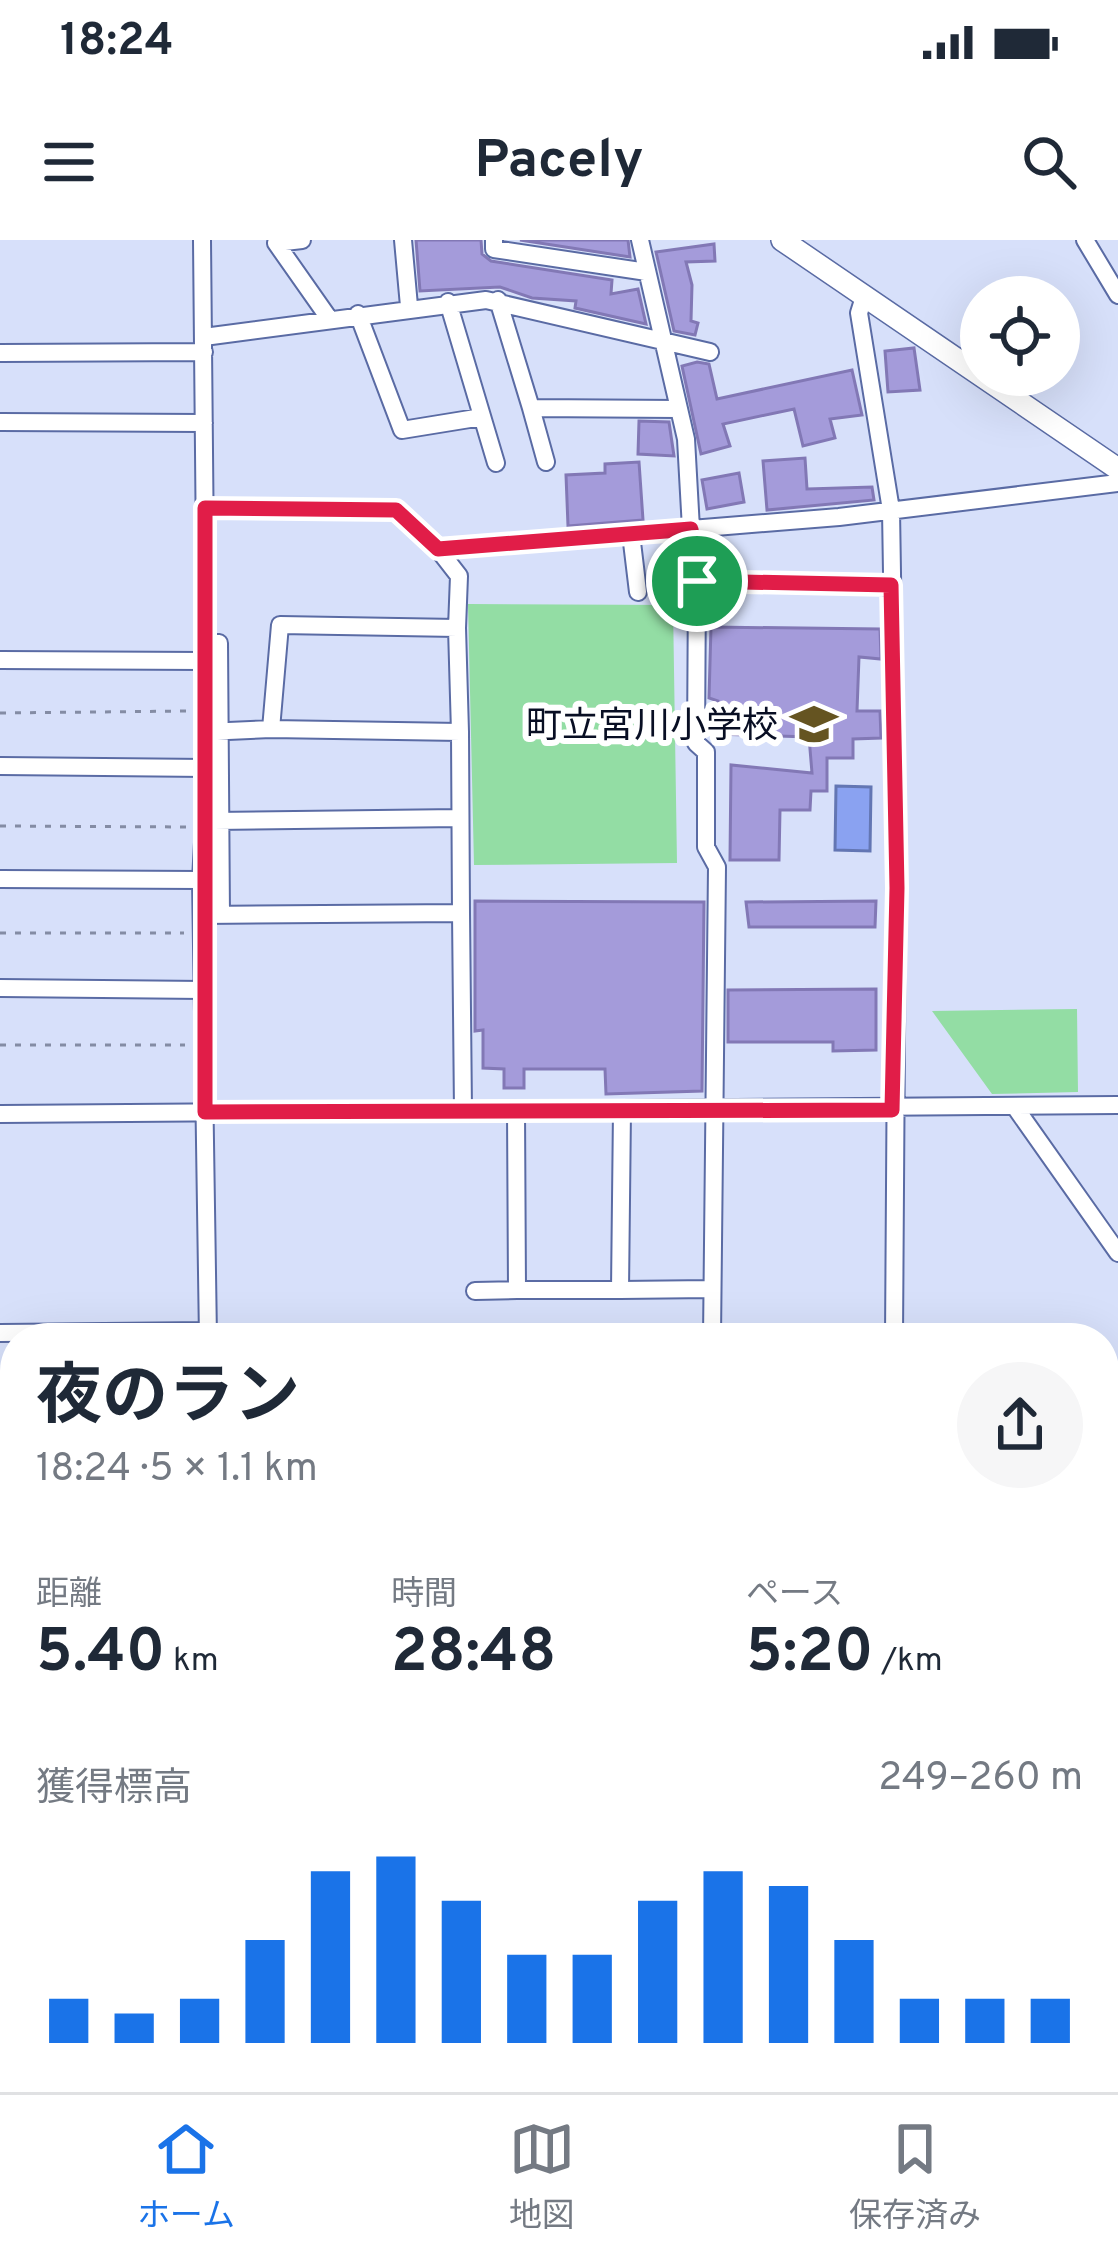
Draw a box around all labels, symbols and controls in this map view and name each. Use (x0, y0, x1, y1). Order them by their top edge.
text: 18:24 (60, 14, 174, 71)
text: Pacely (474, 128, 644, 197)
icon: menu (36, 129, 102, 195)
icon: search (1016, 129, 1082, 195)
map controls (960, 276, 1080, 396)
button: locate (960, 276, 1080, 396)
pin (646, 530, 748, 632)
icon: arrive (664, 548, 730, 614)
school or university icon: 町立宮川小学校 (789, 699, 839, 749)
place label: 町立宮川小学校 (526, 705, 778, 751)
text: 夜のラン (36, 1359, 300, 1442)
button: share (957, 1362, 1083, 1488)
text: 18:24 · 5 × 1.1 km (36, 1446, 318, 1495)
text: 距離 (36, 1575, 102, 1617)
text: 時間 (391, 1575, 457, 1617)
text: ペース (746, 1575, 843, 1617)
text: 5.40 (36, 1617, 165, 1693)
text: 28:48 (391, 1617, 556, 1693)
text: 5:20 (746, 1617, 873, 1693)
text: km (165, 1641, 219, 1683)
text: /km (873, 1641, 943, 1683)
text: 249–260 m (878, 1755, 1083, 1804)
text: 獲得標高 (36, 1766, 192, 1815)
tab: ホーム (137, 2116, 235, 2239)
tab: 地図 (509, 2116, 575, 2239)
tab: 保存済み (849, 2116, 981, 2239)

